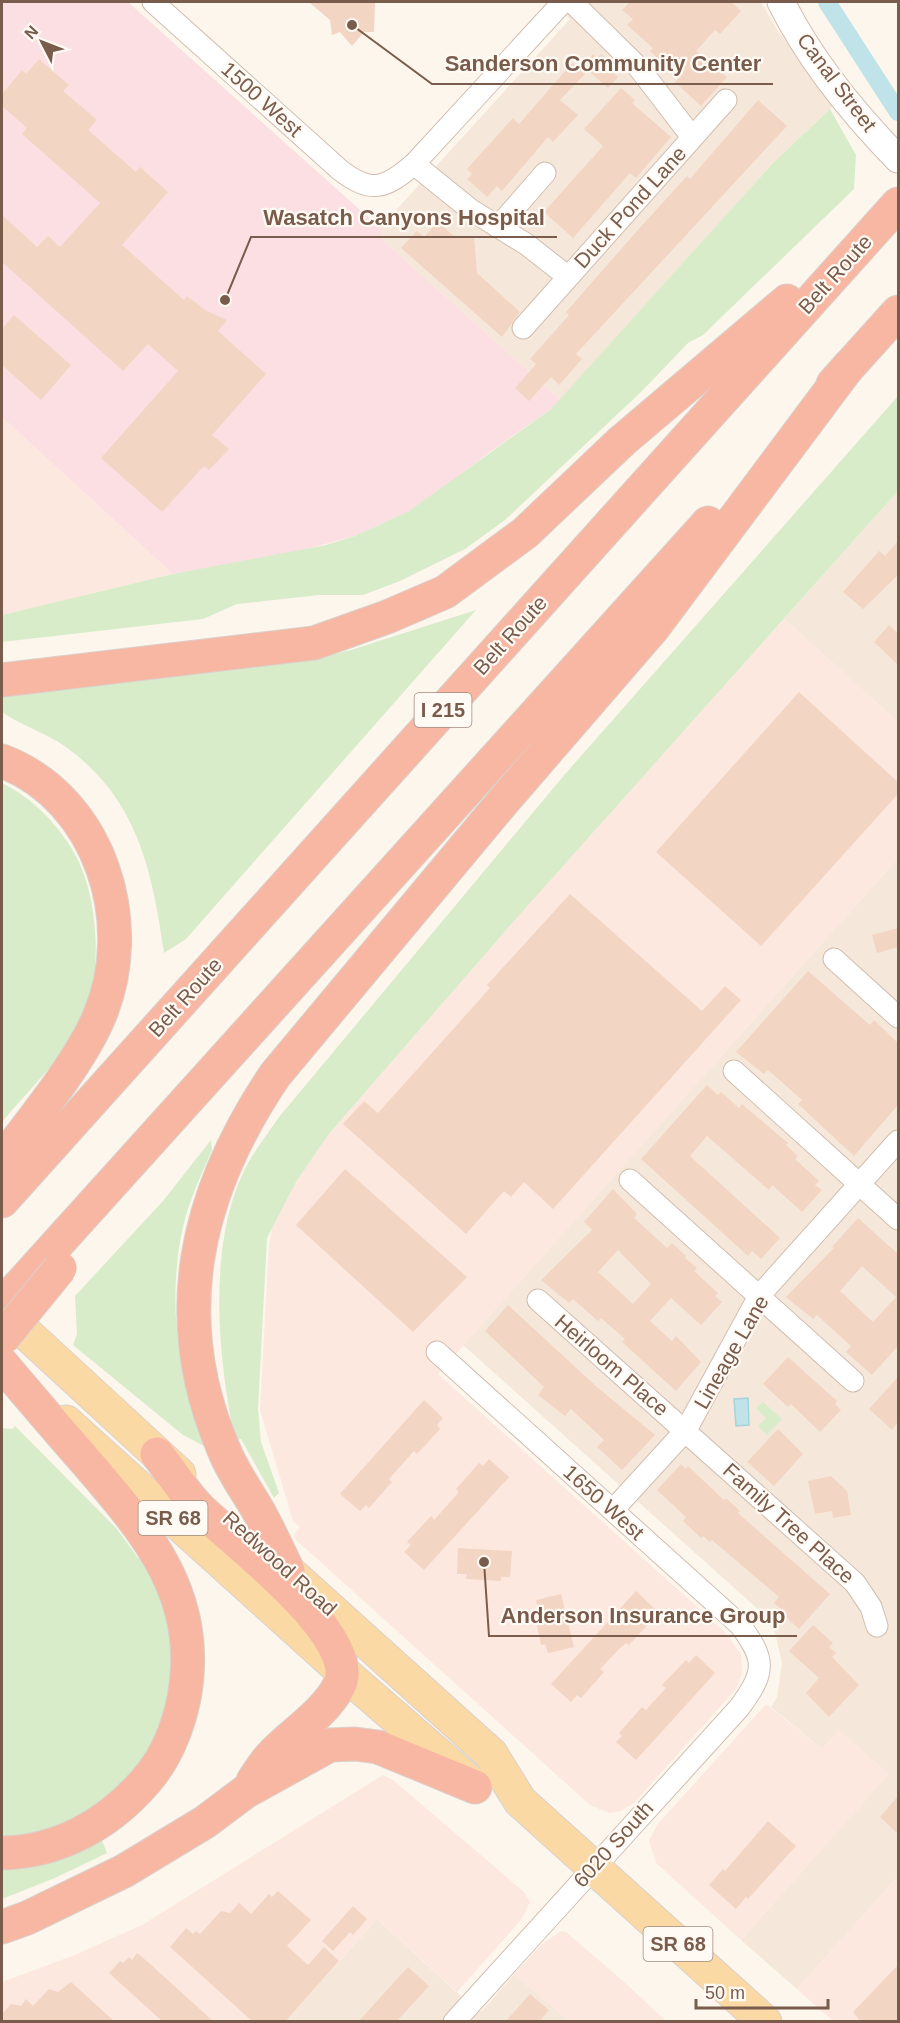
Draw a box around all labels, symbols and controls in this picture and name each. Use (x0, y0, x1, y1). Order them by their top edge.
north arrow (12, 12, 72, 72)
text: N (21, 22, 41, 42)
street label: Canal Street (793, 28, 881, 136)
callout: Sanderson Community Center (432, 44, 773, 84)
text: Sanderson Community Center (445, 51, 762, 76)
street label: 1500 West (217, 57, 307, 141)
street label: Duck Pond Lane (570, 142, 690, 272)
callout: Wasatch Canyons Hospital (251, 197, 557, 237)
text: Wasatch Canyons Hospital (263, 205, 545, 230)
street label: Belt Route (794, 230, 876, 318)
street label: Belt Route (469, 591, 551, 679)
road number: I 215 (414, 693, 472, 727)
street label: Belt Route (144, 953, 226, 1041)
street label: Lineage Lane (689, 1291, 773, 1413)
street label: Heirloom Place (551, 1310, 673, 1420)
street label: Family Tree Place (719, 1458, 859, 1588)
street label: 1650 West (559, 1460, 649, 1544)
road number: SR 68 (138, 1501, 207, 1535)
street label: Redwood Road (219, 1506, 341, 1620)
callout: Anderson Insurance Group (489, 1596, 797, 1636)
text: Anderson Insurance Group (501, 1603, 785, 1628)
street label: 6020 South (569, 1796, 657, 1892)
road number: SR 68 (644, 1927, 712, 1961)
scale bar (696, 1972, 828, 2010)
text: 50 m (705, 1983, 745, 2003)

